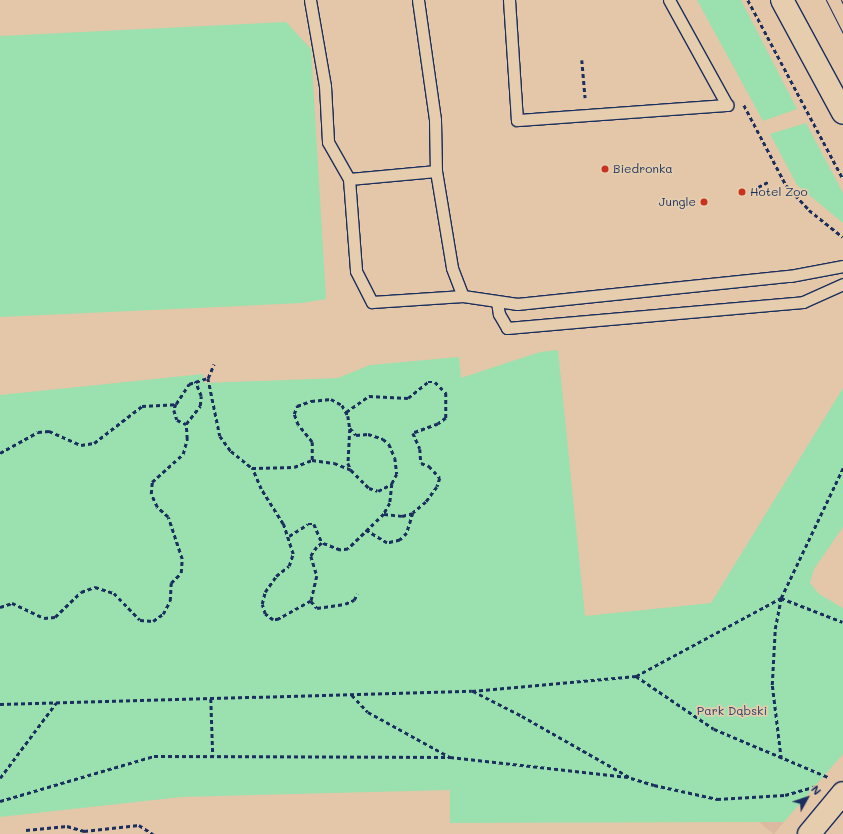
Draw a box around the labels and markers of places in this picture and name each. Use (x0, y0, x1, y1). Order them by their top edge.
place label: Biedronka (613, 162, 673, 176)
marker: Biedronka (600, 164, 610, 174)
place label: Hotel Zoo (750, 185, 808, 199)
marker: Hotel Zoo (737, 187, 747, 197)
place label: Jungle (659, 195, 696, 209)
marker: Jungle (699, 197, 709, 207)

